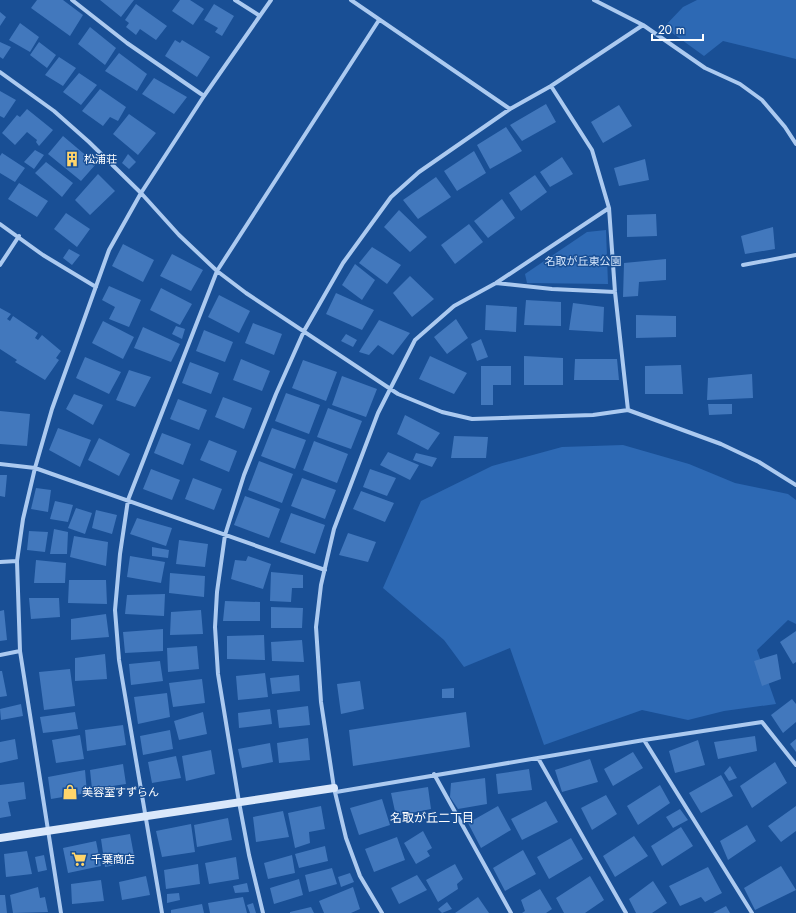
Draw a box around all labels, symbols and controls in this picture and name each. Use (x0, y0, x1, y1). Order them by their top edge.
scale bar (652, 16, 703, 42)
text: 20 m (658, 21, 685, 39)
building icon: 松浦荘 (63, 150, 81, 168)
place label: 松浦荘 (84, 151, 117, 167)
park label: 名取が丘東公園 (545, 253, 622, 269)
shop icon: 美容室すずらん (61, 783, 79, 801)
place label: 美容室すずらん (82, 784, 159, 800)
district label: 名取が丘二丁目 (390, 809, 474, 827)
supermarket icon: 千葉商店 (70, 850, 88, 868)
place label: 千葉商店 (91, 851, 135, 867)

